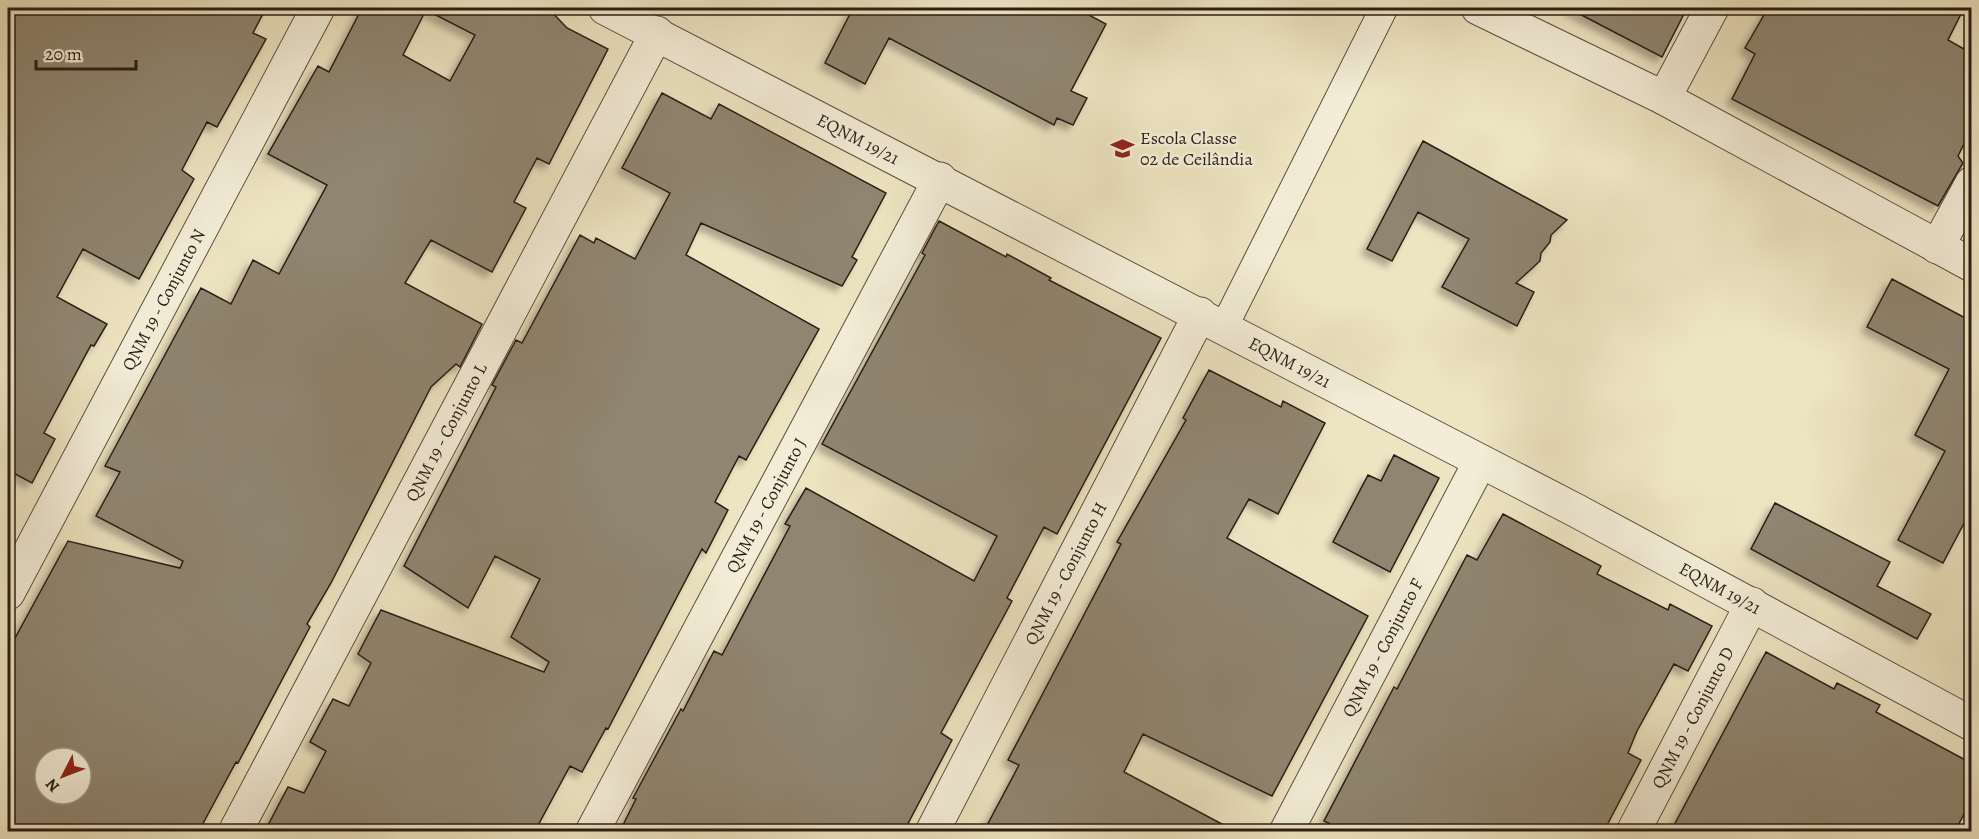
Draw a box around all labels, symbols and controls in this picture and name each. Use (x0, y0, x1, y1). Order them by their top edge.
scale bar (36, 33, 136, 71)
text: 20 m (45, 42, 82, 66)
street label: EQNM 19/21 (813, 108, 903, 170)
place label: Escola Classe 02 de Ceilândia (1140, 126, 1253, 171)
school or university icon: Escola Classe 02 de Ceilândia (1109, 135, 1135, 161)
street label: QNM 19 - Conjunto N (116, 224, 211, 375)
street label: EQNM 19/21 (1244, 331, 1335, 394)
street label: QNM 19 - Conjunto L (400, 358, 493, 506)
street label: QNM 19 - Conjunto J (720, 434, 812, 577)
street label: QNM 19 - Conjunto H (1019, 498, 1113, 649)
street label: EQNM 19/21 (1675, 556, 1765, 620)
street label: QNM 19 - Conjunto F (1336, 574, 1429, 721)
street label: QNM 19 - Conjunto D (1646, 642, 1740, 793)
north arrow (33, 746, 93, 806)
text: N (40, 773, 65, 797)

